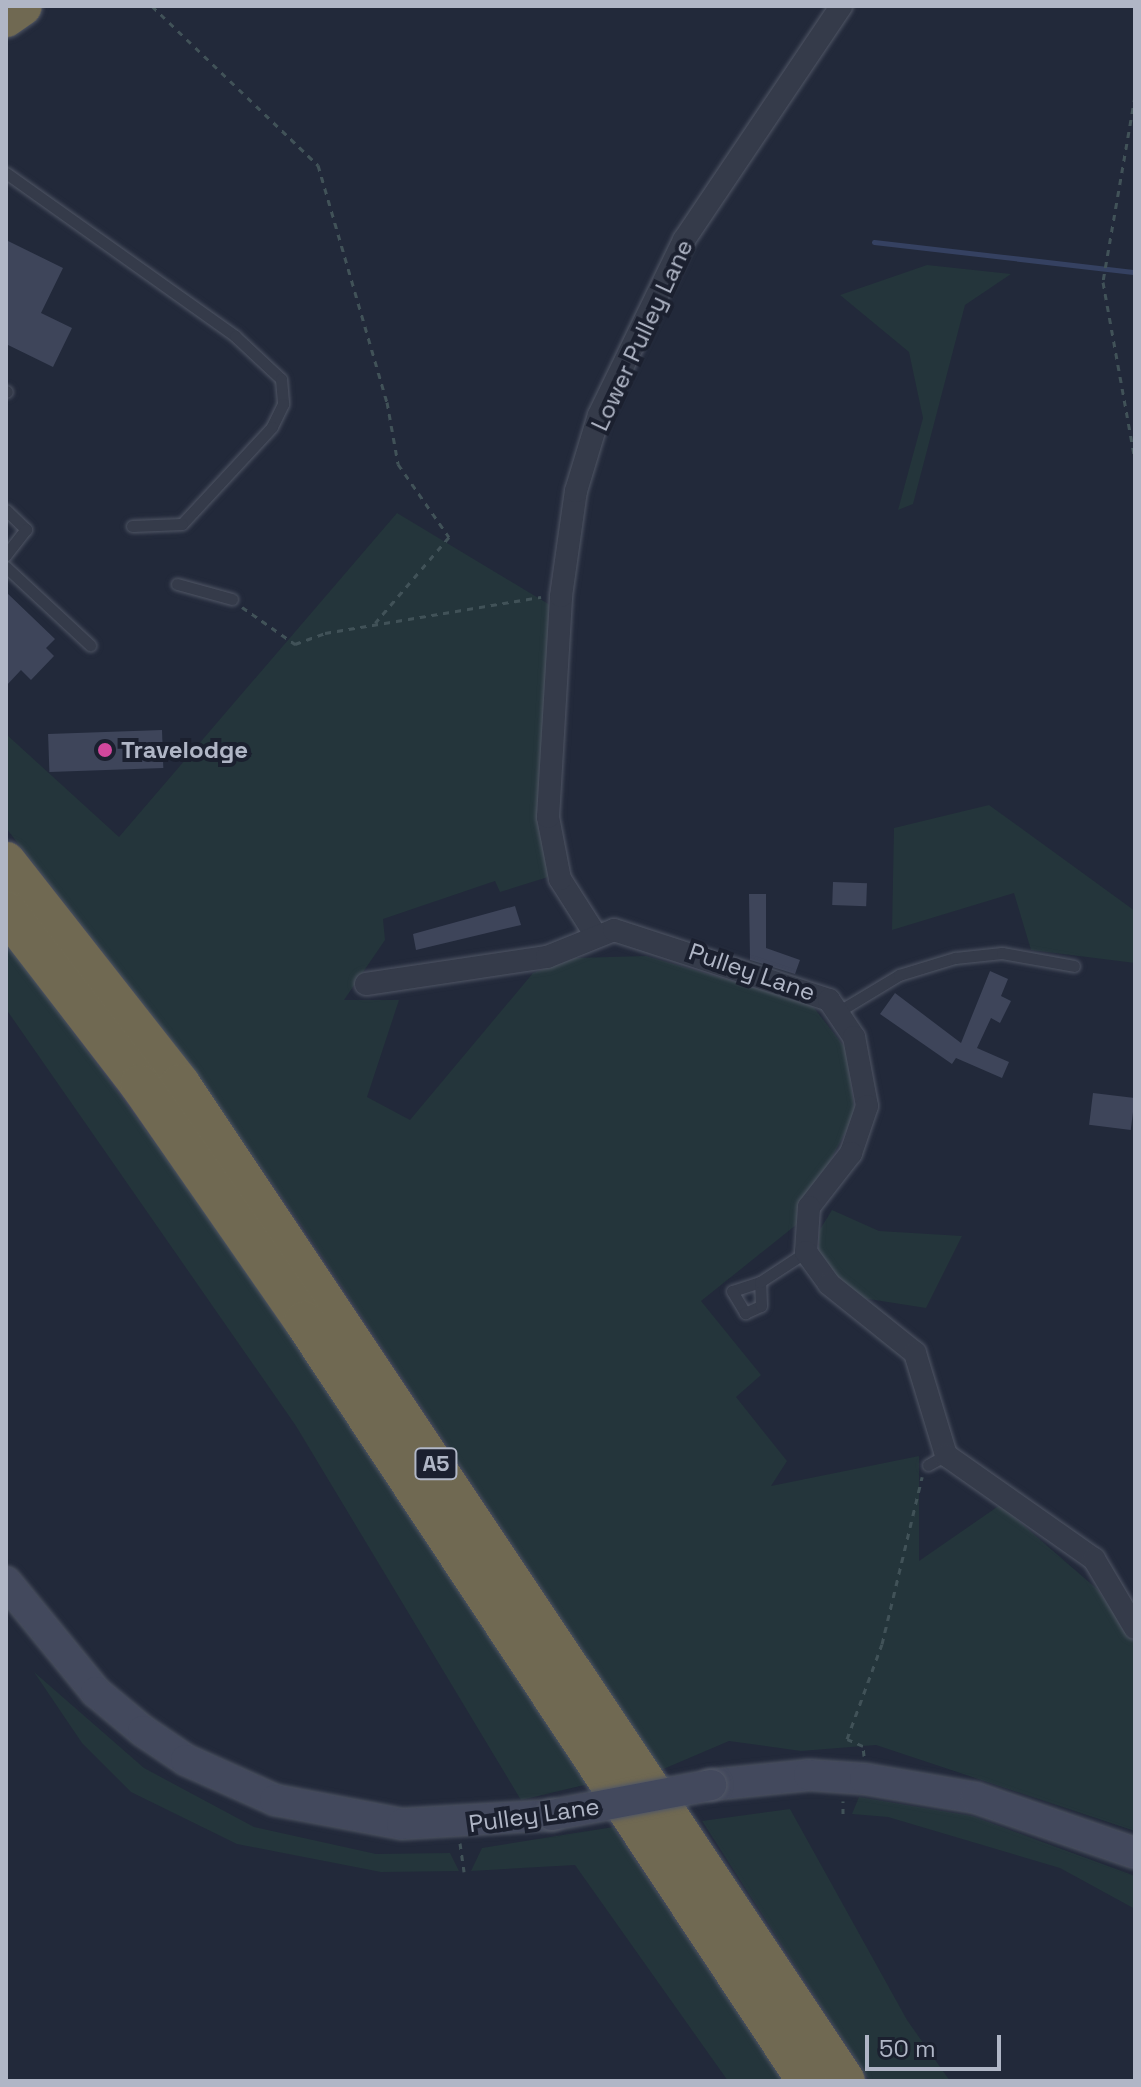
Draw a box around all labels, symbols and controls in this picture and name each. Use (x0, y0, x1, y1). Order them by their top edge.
street label: Lower Pulley Lane (585, 235, 699, 435)
place label: Travelodge (121, 736, 248, 764)
marker: Travelodge (96, 741, 114, 759)
street label: Pulley Lane (685, 937, 819, 1007)
road number: A5 (414, 1446, 458, 1482)
street label: Pulley Lane (467, 1792, 601, 1838)
scale bar (869, 2019, 1005, 2069)
text: 50 m (879, 2033, 936, 2064)

